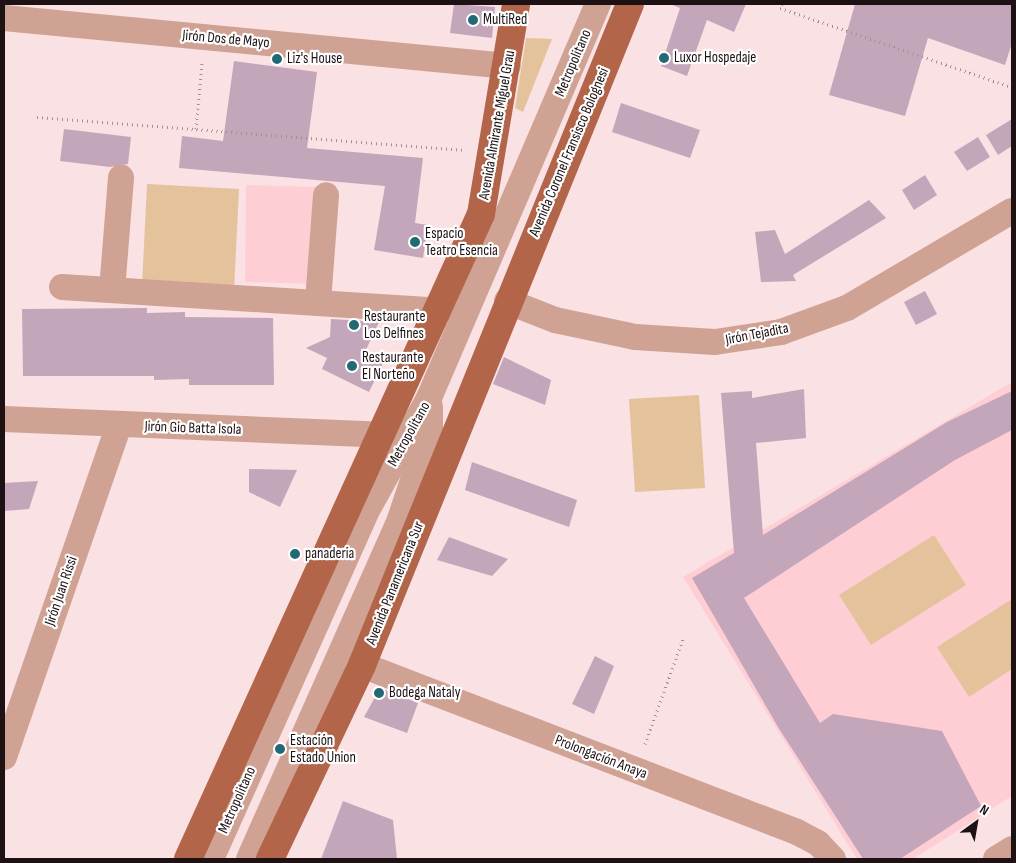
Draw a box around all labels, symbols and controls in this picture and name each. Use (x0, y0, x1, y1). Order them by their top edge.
place label: MultiRed (483, 11, 527, 29)
marker: MultiRed (467, 14, 479, 26)
street label: Jirón Dos de Mayo (182, 26, 270, 52)
street label: Metropolitano (551, 27, 595, 99)
street label: Avenida Almirante Miguel Grau (475, 49, 519, 201)
place label: Luxor Hospedaje (674, 49, 756, 67)
place label: Liz's House (287, 50, 342, 68)
marker: Luxor Hospedaje (658, 52, 670, 64)
marker: Liz's House (271, 53, 283, 65)
street label: Avenida Coronel Fransisco Bolognesi (525, 65, 613, 239)
place label: Espacio Teatro Esencia (425, 224, 498, 259)
marker: Espacio Teatro Esencia (409, 236, 421, 248)
place label: Restaurante Los Delfines (364, 307, 426, 342)
marker: Restaurante Los Delfines (348, 319, 360, 331)
street label: Jirón Tejadita (724, 319, 790, 349)
place label: Restaurante El Norteño (362, 348, 424, 383)
marker: Restaurante El Norteño (346, 360, 358, 372)
street label: Metropolitano (384, 399, 434, 469)
street label: Jirón Gio Batta Isola (144, 417, 242, 439)
street label: Avenida Panamericana Sur (362, 519, 428, 647)
place label: panaderia (305, 545, 354, 563)
marker: panaderia (289, 548, 301, 560)
street label: Jirón Juan Rissi (41, 554, 81, 628)
place label: Bodega Nataly (389, 684, 460, 702)
marker: Bodega Nataly (373, 687, 385, 699)
place label: Estación Estado Union (290, 731, 356, 766)
street label: Prolongación Anaya (552, 731, 650, 783)
marker: Estación Estado Union (274, 743, 286, 755)
street label: Metropolitano (214, 764, 260, 836)
north arrow (951, 798, 1001, 848)
text: N (977, 801, 992, 819)

